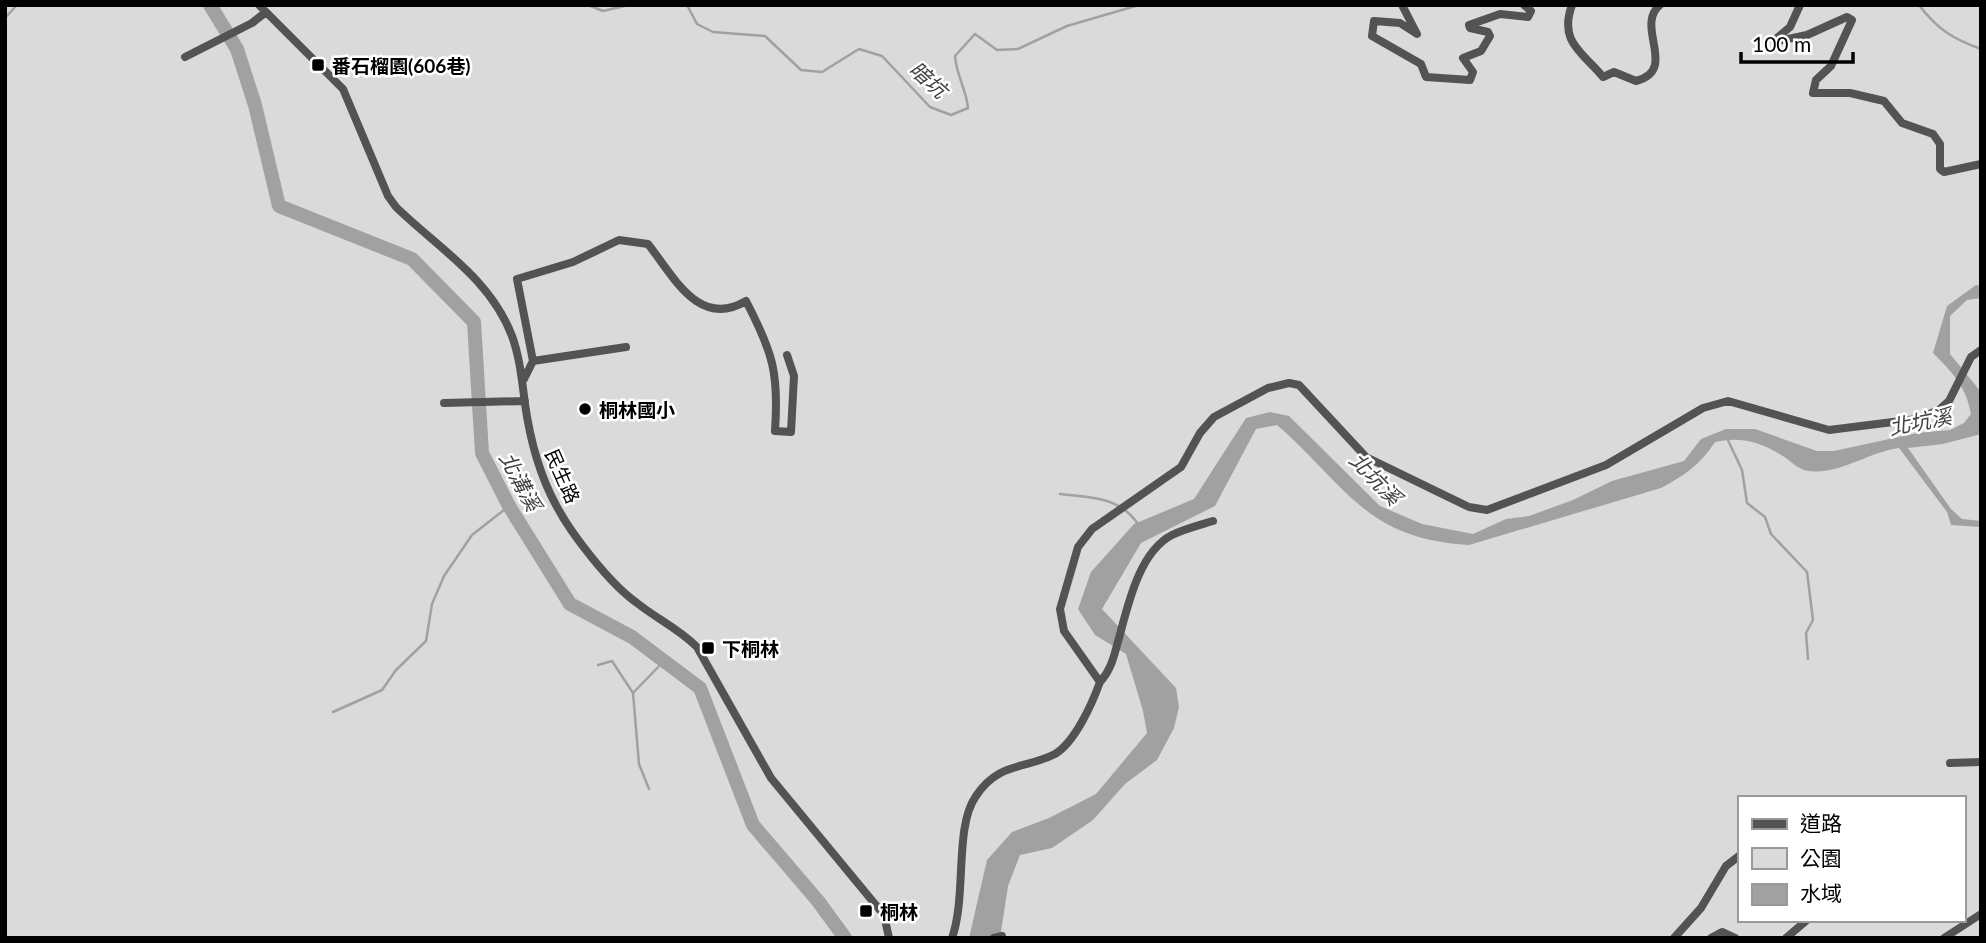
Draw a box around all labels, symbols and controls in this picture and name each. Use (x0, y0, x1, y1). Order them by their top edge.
scale bar (1741, 21, 1853, 65)
text: 100 m (1752, 31, 1811, 56)
place label: 番石榴園(606巷) (332, 54, 471, 77)
water label: 暗坑 (905, 56, 955, 104)
marker: 番石榴園(606巷) (310, 57, 326, 73)
place label: 桐林國小 (599, 398, 675, 421)
marker: 桐林國小 (577, 401, 593, 417)
water label: 北坑溪 (1887, 402, 1956, 439)
street label: 民生路 (541, 445, 585, 507)
water label: 北溝溪 (495, 447, 548, 517)
water label: 北坑溪 (1345, 447, 1409, 512)
place label: 下桐林 (722, 637, 779, 660)
marker: 下桐林 (700, 640, 716, 656)
legend (1738, 796, 1965, 922)
text: 道路 (1800, 810, 1842, 835)
text: 公園 (1800, 845, 1842, 870)
text: 水域 (1800, 880, 1842, 905)
place label: 桐林 (880, 900, 918, 923)
marker: 桐林 (858, 903, 874, 919)

